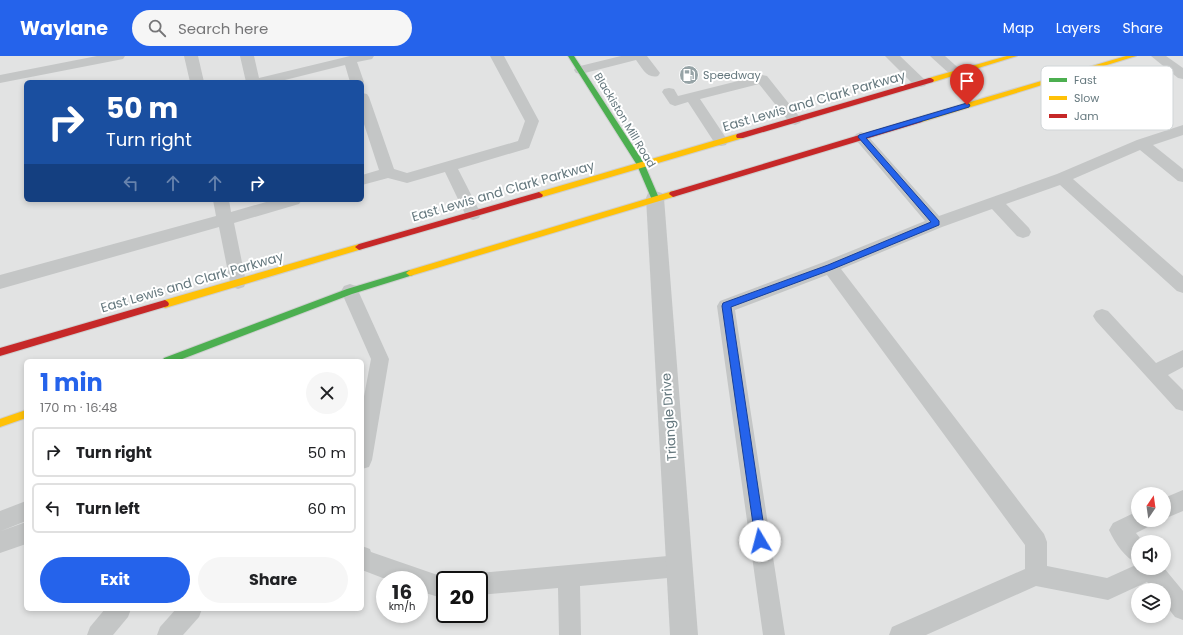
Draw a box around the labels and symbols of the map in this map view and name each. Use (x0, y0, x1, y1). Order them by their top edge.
fuel station icon: Speedway (678, 64, 700, 86)
pin (950, 64, 984, 105)
street label: East Lewis and Clark Parkway (720, 66, 908, 136)
legend (1041, 66, 1173, 130)
place label: Speedway (703, 67, 761, 83)
street label: Blackiston Mill Road (590, 70, 660, 170)
text: Fast (1074, 72, 1097, 88)
text: Slow (1074, 90, 1099, 106)
text: Jam (1074, 108, 1099, 124)
street label: East Lewis and Clark Parkway (409, 156, 597, 226)
street label: East Lewis and Clark Parkway (98, 247, 286, 317)
street label: Triangle Drive (656, 372, 682, 462)
north arrow (1131, 487, 1171, 527)
position arrow (739, 520, 781, 562)
speed limit sign: 20 (436, 571, 488, 623)

